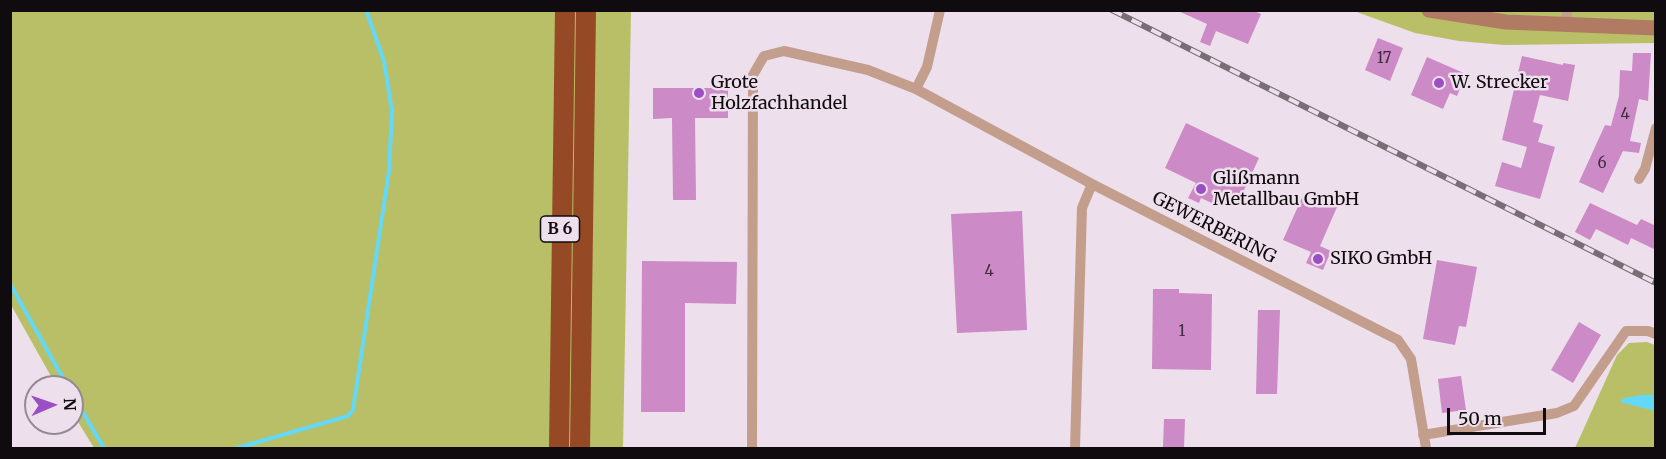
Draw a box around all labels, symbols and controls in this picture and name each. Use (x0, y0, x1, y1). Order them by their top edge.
house number: 17 (1377, 50, 1391, 68)
place label: Grote Holzfachhandel (711, 72, 848, 115)
place label: W. Strecker (1451, 72, 1548, 94)
marker: W. Strecker (1432, 76, 1446, 90)
marker: Grote Holzfachhandel (692, 86, 706, 100)
house number: 4 (1620, 106, 1630, 124)
house number: 6 (1597, 155, 1607, 173)
place label: Glißmann Metallbau GmbH (1213, 168, 1359, 210)
marker: Glißmann Metallbau GmbH (1194, 182, 1208, 196)
street label: GEWERBERING (1148, 187, 1280, 269)
road number: B 6 (540, 216, 580, 242)
place label: SIKO GmbH (1330, 248, 1432, 270)
marker: SIKO GmbH (1311, 252, 1325, 266)
house number: 4 (984, 263, 994, 281)
house number: 1 (1179, 323, 1185, 341)
north arrow (24, 375, 84, 435)
scale bar (1450, 396, 1549, 434)
text: N (60, 398, 80, 411)
text: 50 m (1458, 407, 1502, 430)

